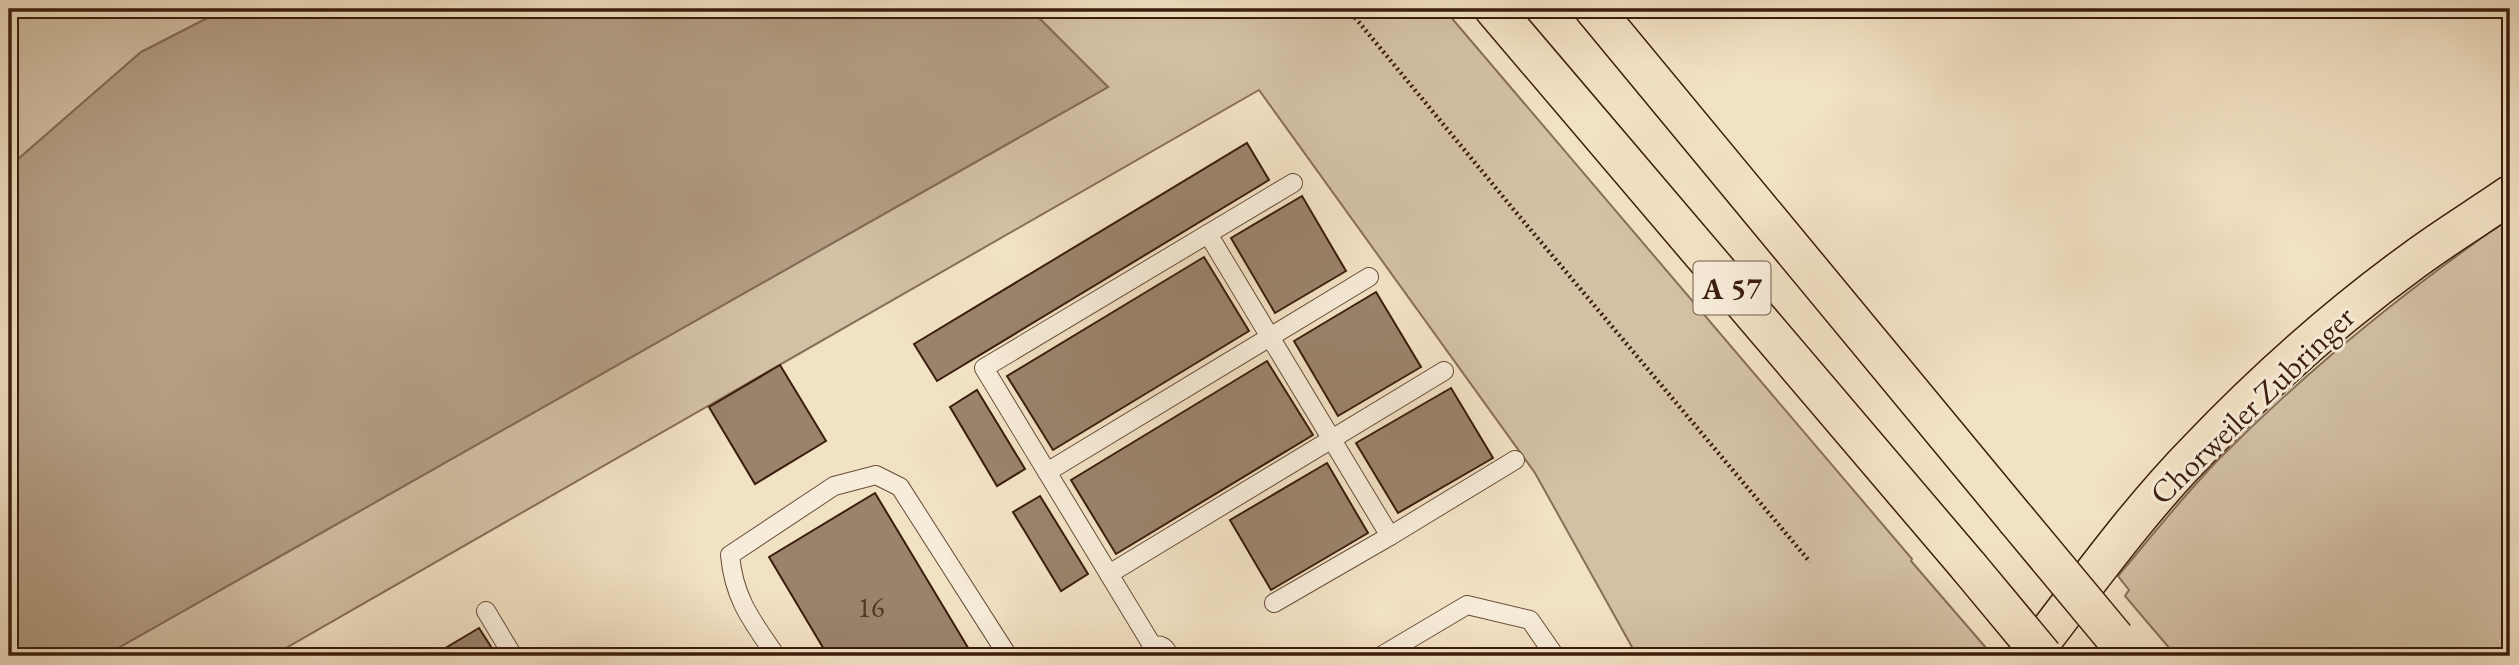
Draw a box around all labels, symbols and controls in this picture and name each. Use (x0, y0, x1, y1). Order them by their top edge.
road number: A 57 (1694, 262, 1770, 314)
street label: Chorweiler Zubringer (2140, 296, 2364, 514)
house number: 16 (858, 589, 884, 625)

